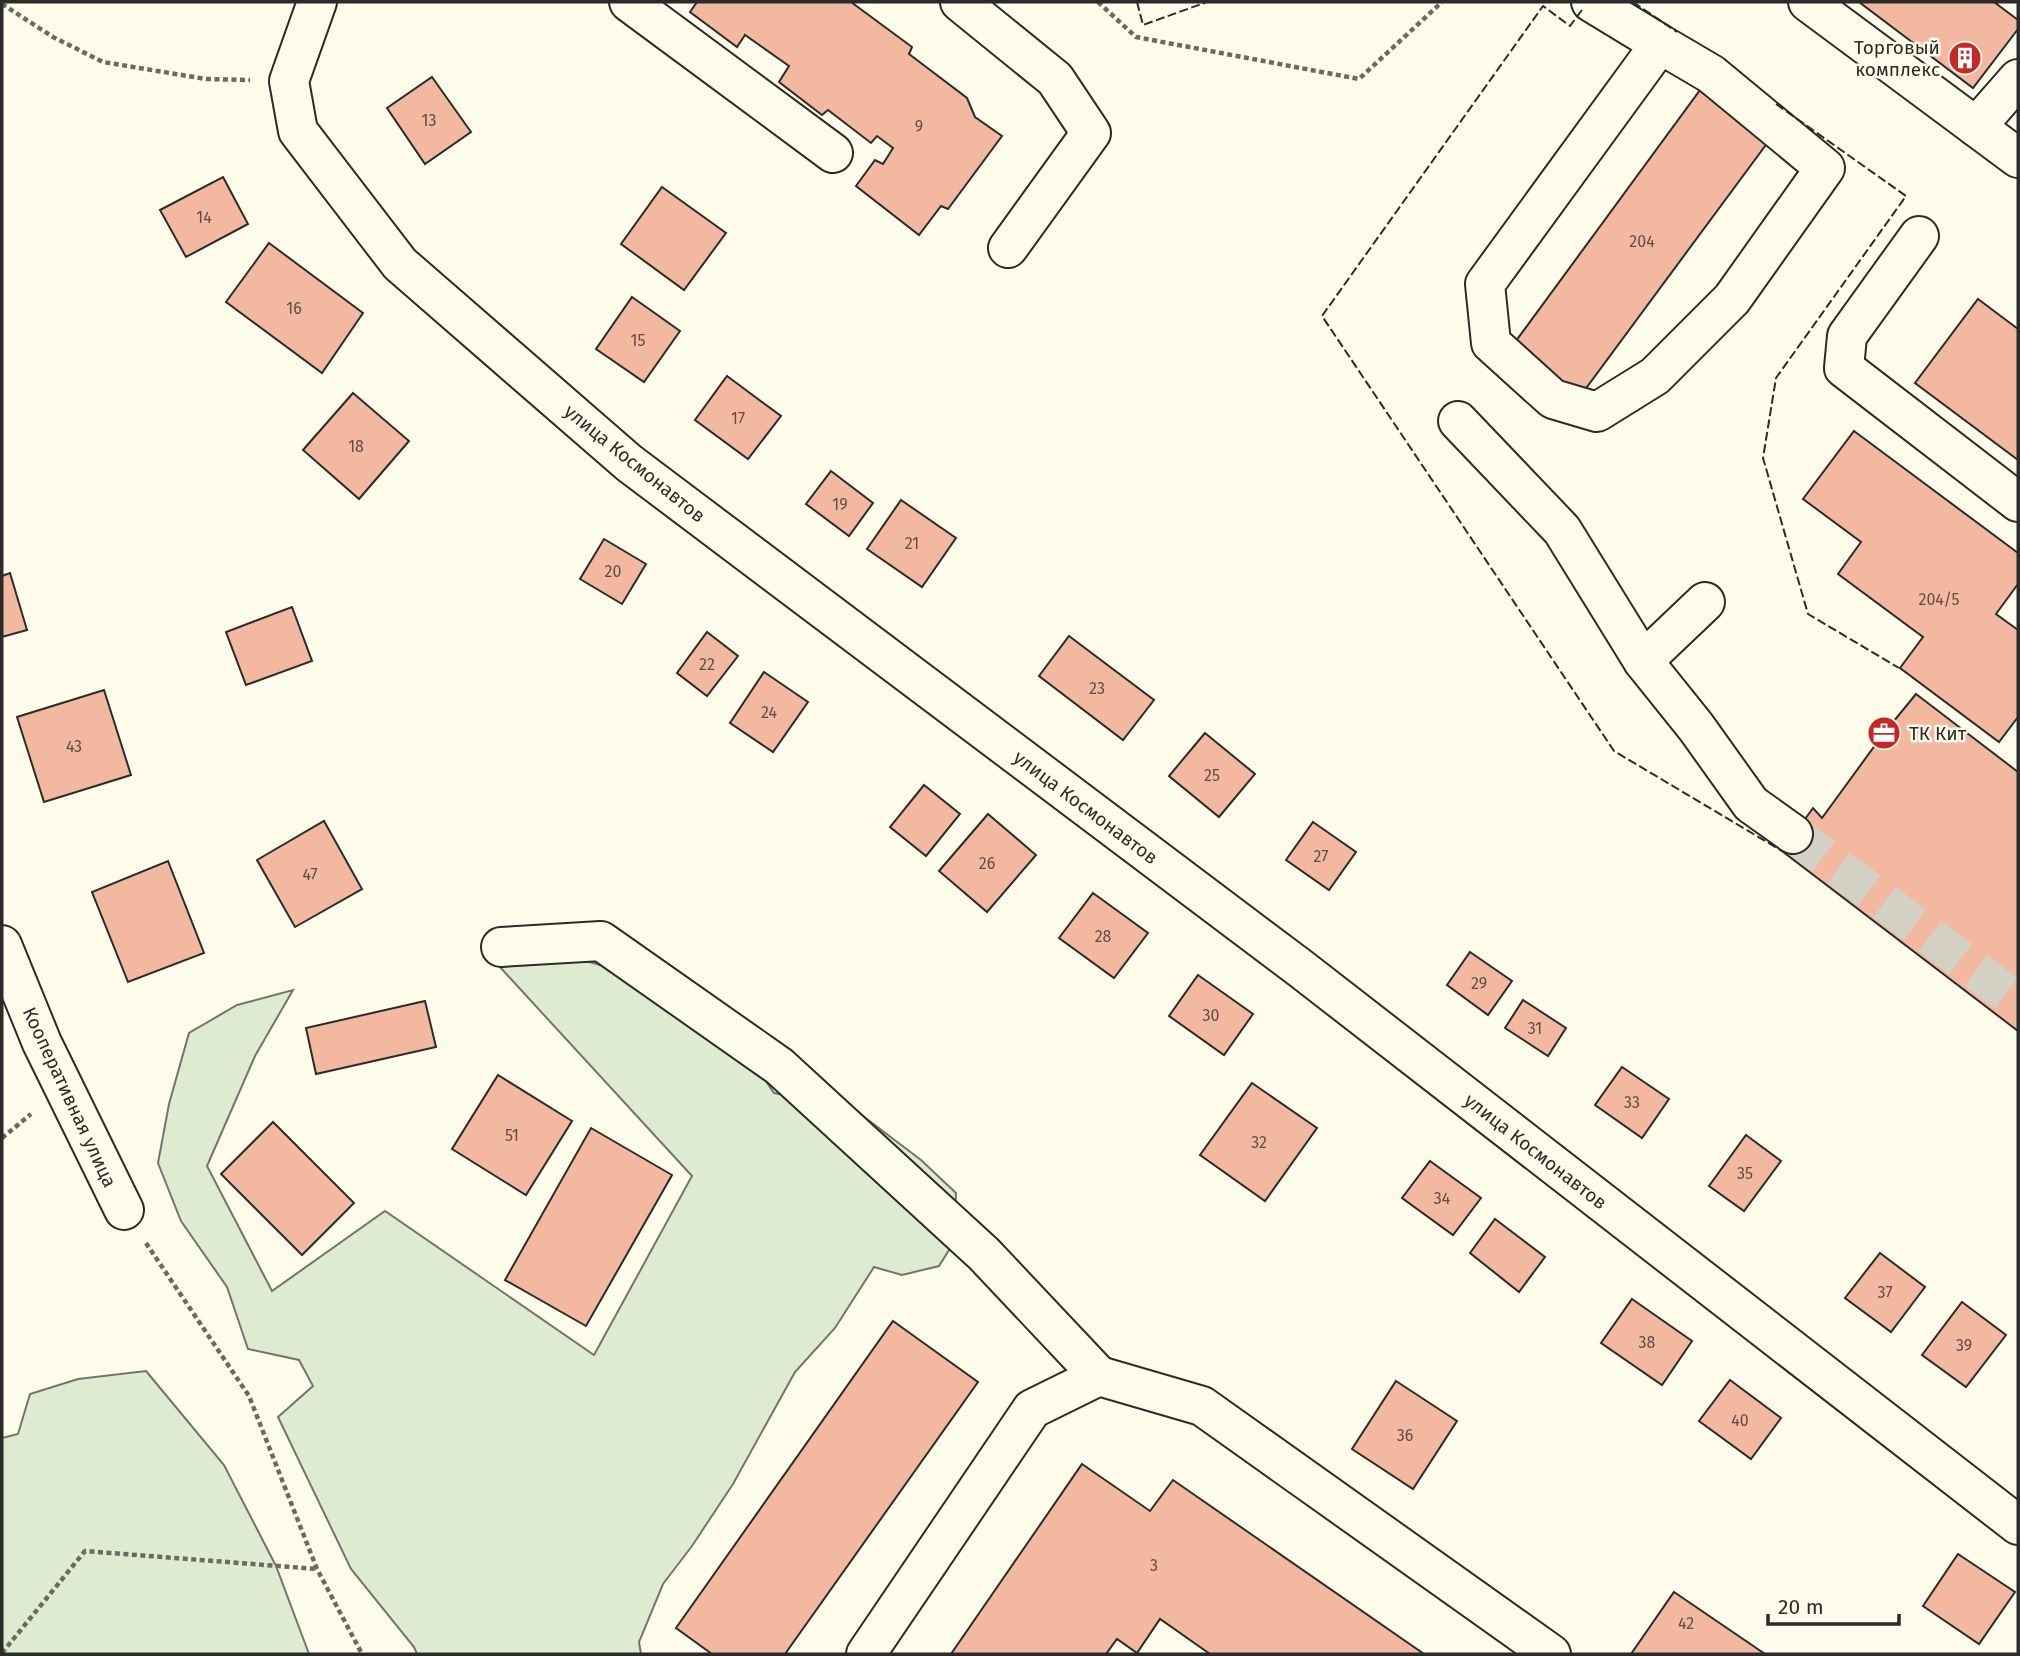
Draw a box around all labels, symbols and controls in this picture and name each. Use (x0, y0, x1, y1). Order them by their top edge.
place label: Торговый комплекс (1854, 36, 1940, 81)
building icon: Торговый комплекс (1946, 39, 1984, 77)
house number: 13 (422, 111, 436, 130)
house number: 9 (915, 117, 923, 136)
house number: 14 (196, 208, 212, 227)
house number: 204 (1629, 232, 1655, 251)
house number: 16 (286, 299, 302, 318)
house number: 15 (631, 331, 645, 350)
street label: улица Космонавтов (560, 399, 710, 527)
house number: 17 (731, 409, 745, 428)
house number: 18 (348, 437, 364, 456)
house number: 19 (832, 495, 848, 514)
house number: 21 (905, 534, 919, 553)
house number: 20 (605, 562, 621, 581)
house number: 204/5 (1918, 590, 1960, 609)
house number: 22 (699, 655, 715, 674)
house number: 23 (1089, 679, 1105, 698)
house number: 24 (761, 703, 777, 722)
office icon: ТК Кит (1865, 714, 1903, 752)
place label: ТК Кит (1909, 722, 1967, 745)
house number: 43 (66, 737, 82, 756)
street label: улица Космонавтов (1009, 746, 1162, 869)
house number: 25 (1204, 766, 1220, 785)
house number: 27 (1314, 847, 1328, 866)
house number: 26 (979, 854, 995, 873)
house number: 47 (302, 865, 318, 884)
house number: 28 (1095, 927, 1112, 946)
house number: 29 (1471, 974, 1487, 993)
street label: Кооперативная улица (18, 1003, 121, 1191)
house number: 30 (1203, 1006, 1220, 1025)
house number: 31 (1528, 1019, 1542, 1038)
street label: улица Космонавтов (1460, 1089, 1612, 1214)
house number: 33 (1624, 1093, 1640, 1112)
house number: 51 (505, 1126, 519, 1145)
house number: 32 (1251, 1133, 1267, 1152)
house number: 35 (1737, 1164, 1753, 1183)
house number: 34 (1434, 1189, 1451, 1208)
house number: 37 (1877, 1283, 1893, 1302)
house number: 38 (1639, 1333, 1656, 1352)
house number: 39 (1956, 1336, 1972, 1355)
house number: 40 (1731, 1411, 1749, 1430)
house number: 36 (1397, 1426, 1413, 1445)
house number: 3 (1150, 1556, 1158, 1575)
scale bar (1768, 1582, 1899, 1626)
text: 20 m (1778, 1594, 1824, 1620)
house number: 42 (1678, 1614, 1694, 1633)

